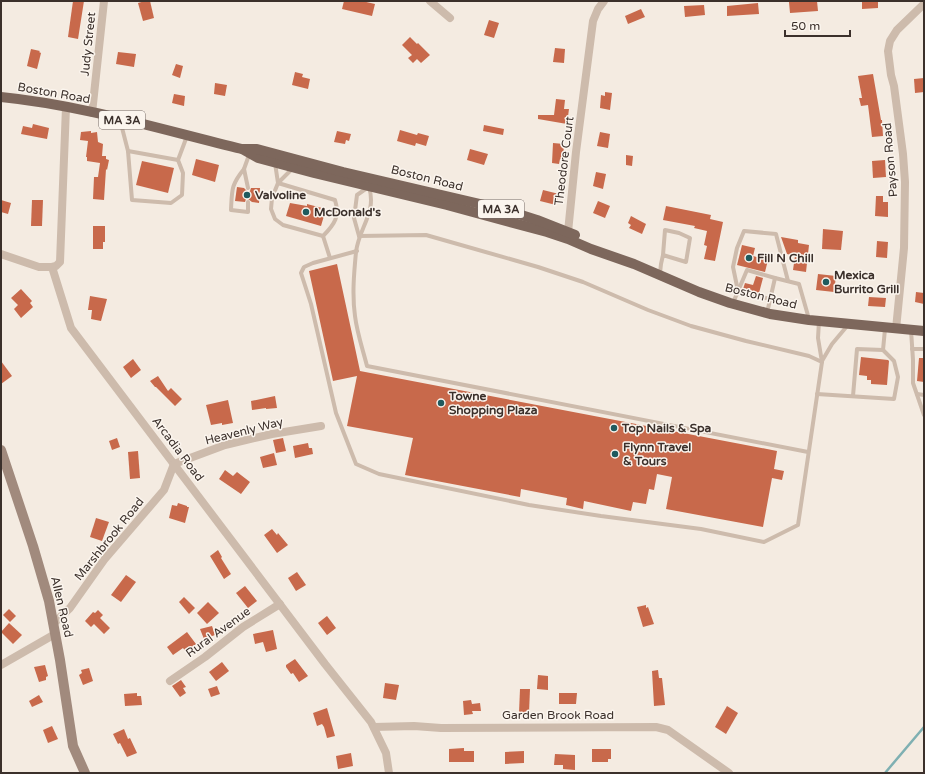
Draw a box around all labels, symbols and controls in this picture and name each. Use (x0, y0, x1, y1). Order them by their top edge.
street label: Judy Street (78, 11, 98, 77)
scale bar (785, 12, 850, 38)
text: 50 m (791, 19, 820, 33)
street label: Boston Road (17, 80, 91, 106)
road number: MA 3A (99, 111, 145, 129)
street label: Theodore Court (552, 115, 576, 206)
street label: Payson Road (880, 122, 900, 198)
street label: Boston Road (390, 162, 464, 194)
place label: Valvoline (255, 188, 306, 202)
marker: Valvoline (242, 190, 252, 200)
road number: MA 3A (478, 200, 524, 218)
place label: McDonald's (314, 205, 381, 219)
marker: McDonald's (301, 207, 311, 217)
place label: Fill N Chill (757, 251, 814, 265)
marker: Fill N Chill (744, 253, 754, 263)
place label: Mexica Burrito Grill (834, 268, 899, 296)
marker: Mexica Burrito Grill (821, 277, 831, 287)
street label: Boston Road (724, 280, 798, 312)
place label: Towne Shopping Plaza (448, 389, 538, 418)
marker: Towne Shopping Plaza (436, 398, 446, 408)
street label: Arcadia Road (149, 414, 207, 484)
street label: Heavenly Way (204, 414, 285, 447)
place label: Top Nails & Spa (621, 421, 712, 436)
marker: Top Nails & Spa (609, 423, 619, 433)
place label: Flynn Travel & Tours (623, 440, 691, 468)
marker: Flynn Travel & Tours (610, 449, 620, 459)
street label: Marshbrook Road (71, 495, 147, 583)
street label: Allen Road (48, 575, 76, 639)
street label: Rural Avenue (183, 604, 253, 660)
street label: Garden Brook Road (502, 708, 614, 722)

